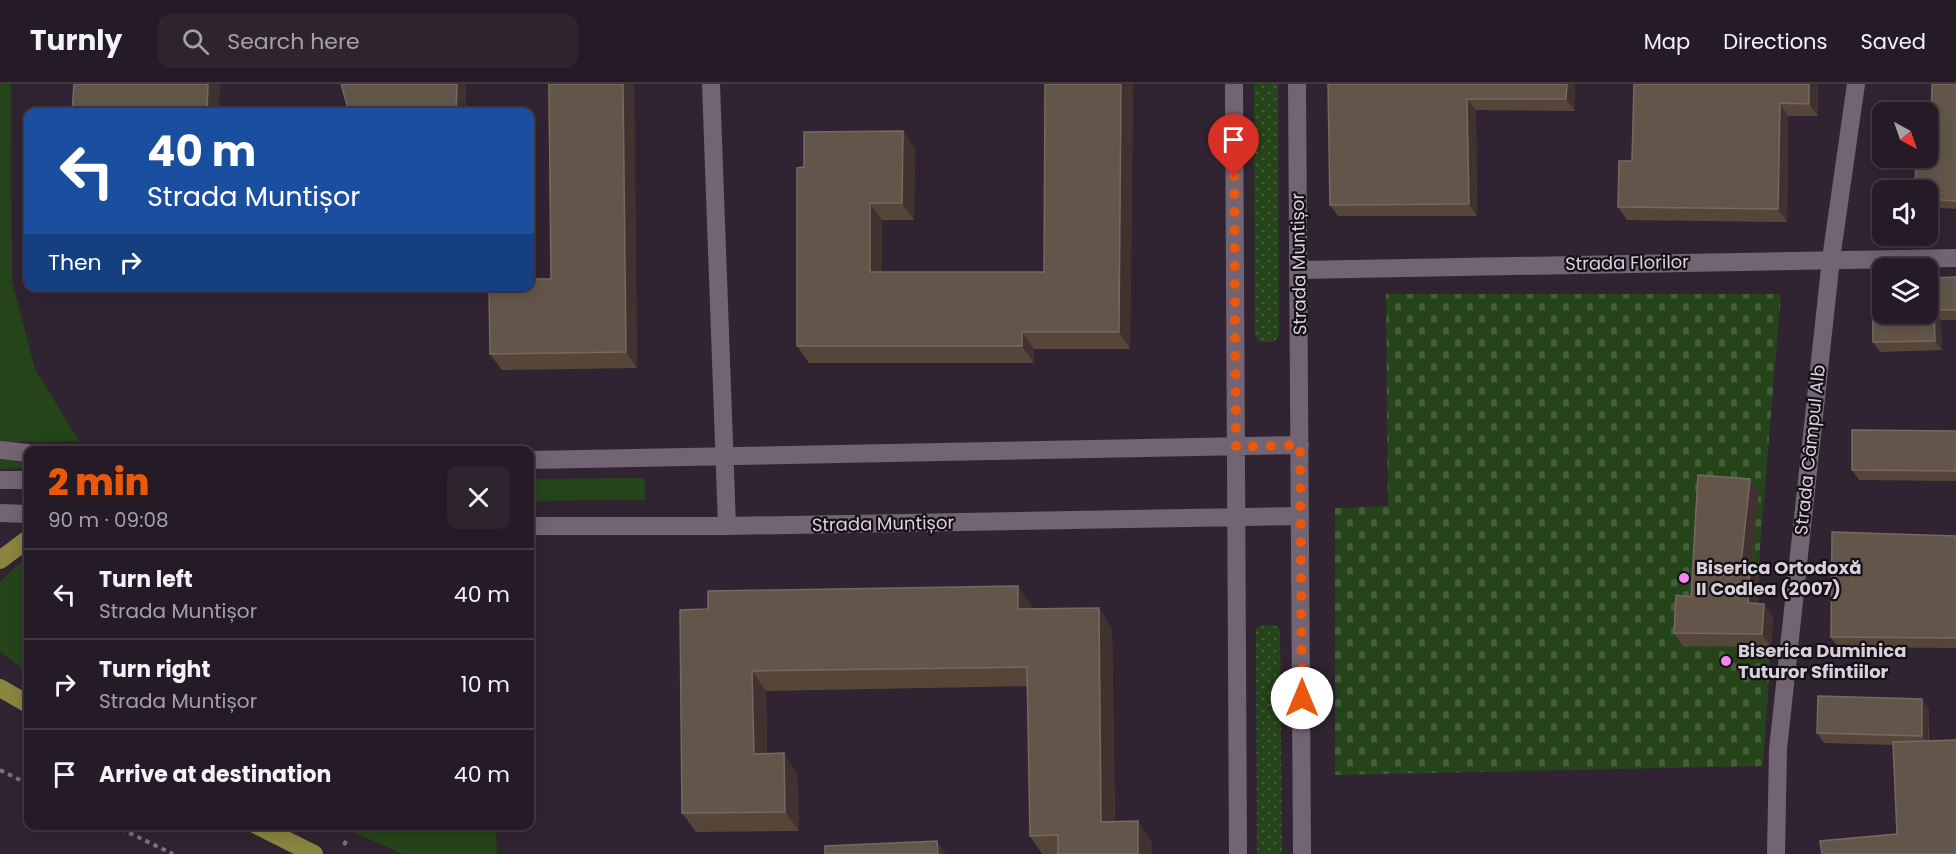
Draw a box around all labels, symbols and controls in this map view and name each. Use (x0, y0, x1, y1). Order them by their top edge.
search box (158, 14, 578, 68)
text: Turnly (30, 21, 122, 60)
icon: search (179, 25, 212, 58)
text: Search here (227, 26, 360, 57)
text: Map (1644, 27, 1690, 56)
text: Directions (1723, 27, 1827, 56)
text: Saved (1860, 27, 1926, 56)
north arrow (1872, 102, 1938, 168)
map controls (1872, 102, 1938, 324)
pin (1208, 114, 1259, 176)
text: 40 m (147, 122, 256, 181)
icon: arrive (1217, 123, 1250, 156)
icon: left (48, 132, 126, 210)
text: Strada Muntișor (147, 178, 360, 215)
button: sound (1872, 180, 1938, 246)
street label: Strada Muntișor (1285, 192, 1312, 335)
icon: right (114, 246, 147, 279)
text: Then (48, 247, 102, 278)
street label: Strada Florilor (1565, 249, 1689, 276)
button: layers (1872, 258, 1938, 324)
street label: Strada Câmpul Alb (1788, 363, 1831, 536)
text: 2 min (48, 457, 150, 508)
button: close (447, 466, 510, 529)
text: 90 m · 09:08 (48, 506, 169, 534)
street label: Strada Muntișor (812, 510, 955, 537)
place label: Biserica Ortodoxă II Codlea (2007) (1696, 555, 1861, 601)
text: Turn left (99, 564, 193, 595)
marker: Biserica Ortodoxă II Codlea (2007) (1677, 571, 1691, 585)
icon: left (48, 578, 81, 611)
text: 40 m (454, 579, 510, 610)
text: Strada Muntișor (99, 597, 257, 625)
place label: Biserica Duminica Tuturor Sfintiilor (1738, 638, 1906, 684)
text: Turn right (99, 654, 210, 685)
marker: Biserica Duminica Tuturor Sfintiilor (1719, 654, 1733, 668)
position arrow (1270, 666, 1334, 730)
icon: right (48, 668, 81, 701)
text: 10 m (461, 669, 510, 700)
text: Strada Muntișor (99, 687, 257, 715)
icon: arrive (48, 758, 81, 791)
text: Arrive at destination (99, 759, 331, 790)
text: 40 m (454, 759, 510, 790)

